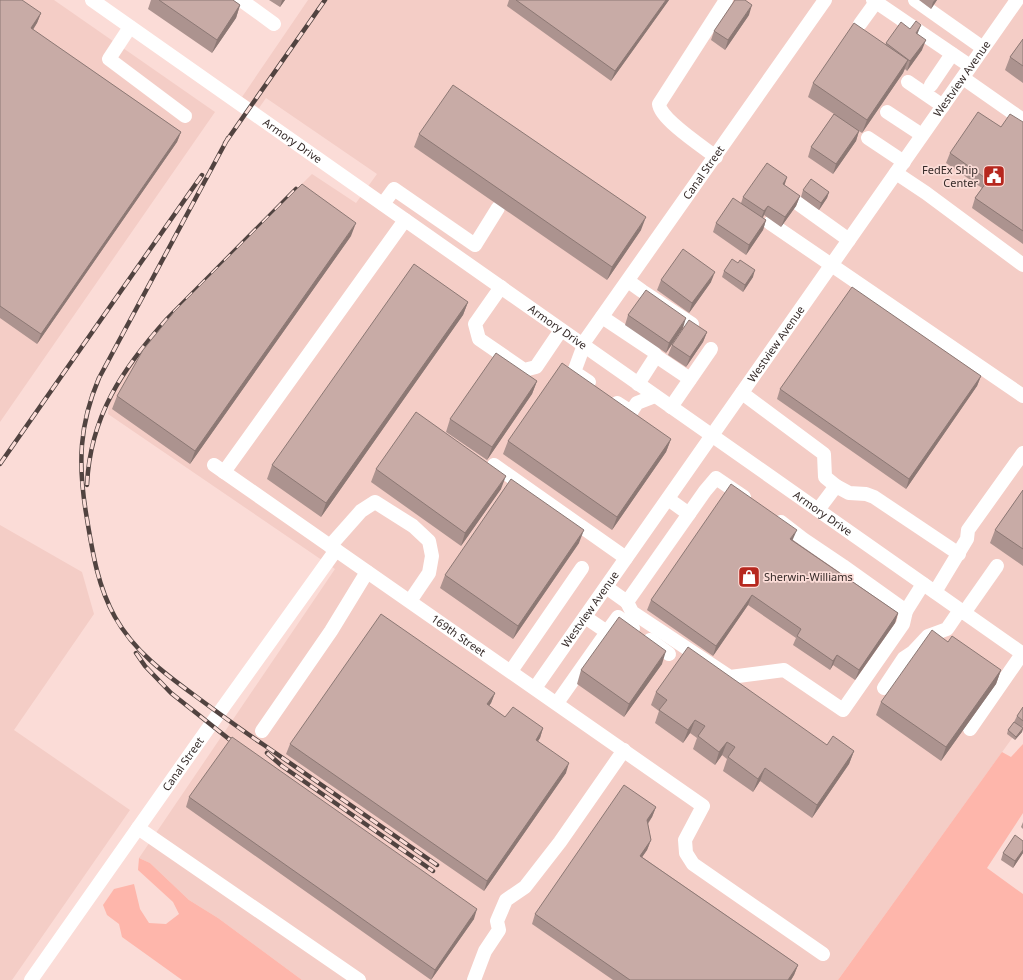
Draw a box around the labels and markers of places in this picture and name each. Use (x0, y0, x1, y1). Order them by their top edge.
place label: FedEx Ship Center (922, 162, 978, 190)
public building icon: FedEx Ship Center (981, 163, 1007, 189)
shop icon: Sherwin-Williams (736, 564, 762, 590)
place label: Sherwin-Williams (764, 569, 853, 584)

